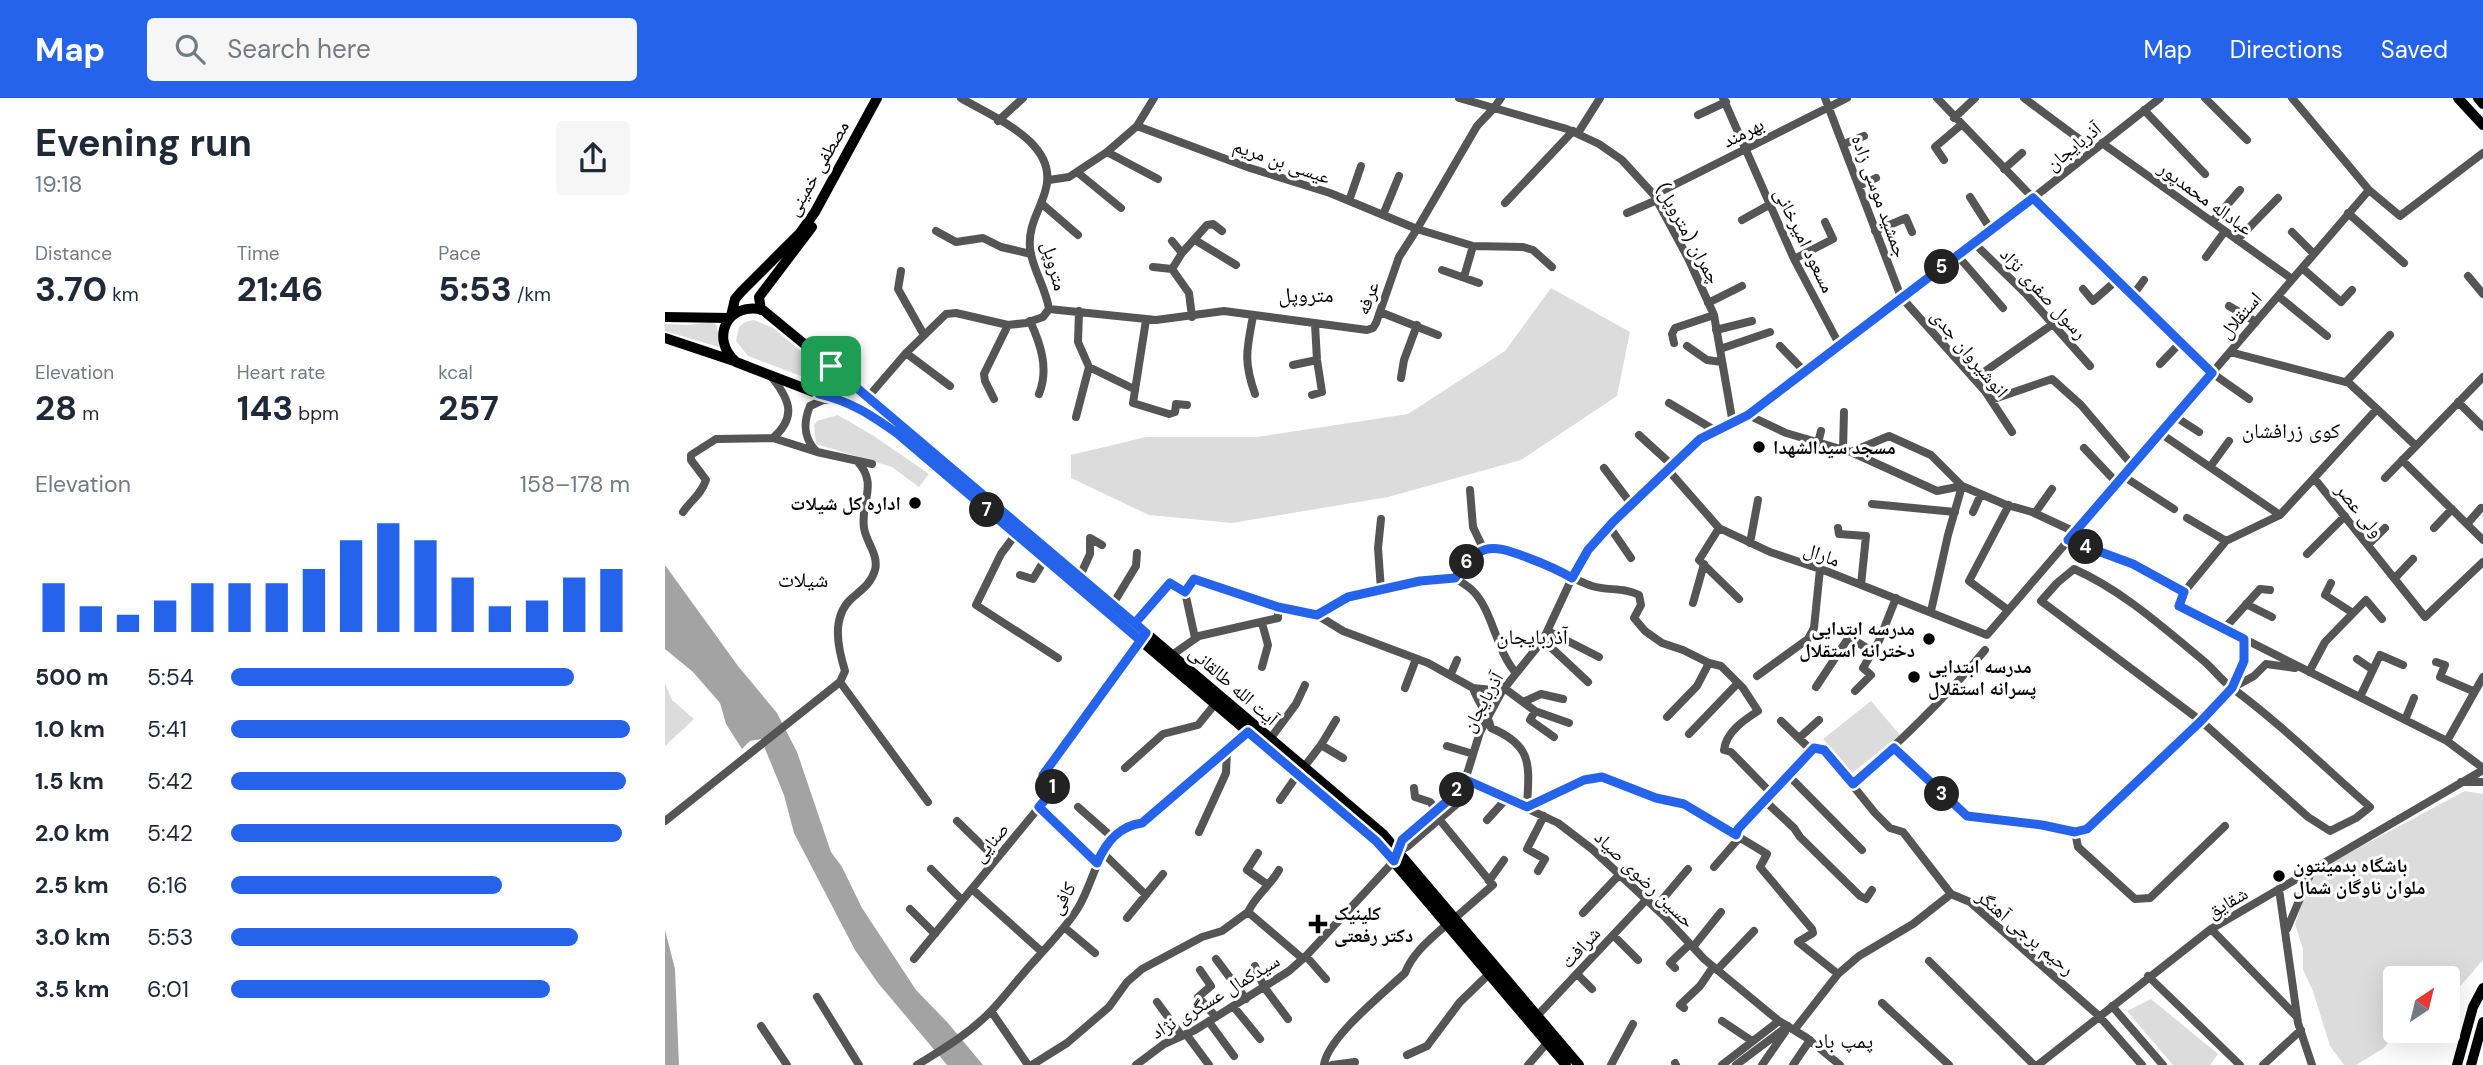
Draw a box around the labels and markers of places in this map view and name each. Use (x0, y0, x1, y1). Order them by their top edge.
pin: 5 (1925, 250, 1959, 284)
pin (801, 336, 861, 396)
place label: مسجد سیدالشهدا (1773, 435, 1896, 460)
marker: مسجد سیدالشهدا (1751, 439, 1767, 455)
place label: اداره کل شیلات (790, 491, 901, 516)
pin: 7 (969, 492, 1005, 528)
marker: اداره کل شیلات (907, 495, 923, 511)
pin: 4 (2069, 530, 2103, 564)
pin: 6 (1449, 545, 1485, 580)
place label: مدرسه ابتدایی دخترانه استقلال (1799, 616, 1915, 663)
marker: مدرسه ابتدایی دخترانه استقلال (1921, 631, 1937, 647)
place label: مدرسه ابتدایی پسرانه استقلال (1928, 654, 2036, 701)
marker: مدرسه ابتدایی پسرانه استقلال (1906, 669, 1922, 685)
pin: 1 (1035, 770, 1071, 804)
pin: 2 (1439, 772, 1475, 808)
pin: 3 (1925, 776, 1959, 812)
place label: باشگاه بدمینتون ملوان ناوگان شمال (2293, 853, 2425, 900)
marker: باشگاه بدمینتون ملوان ناوگان شمال (2271, 868, 2287, 884)
place label: کلینیک دکتر رفعتی (1334, 901, 1413, 948)
marker: کلینیک دکتر رفعتی (1308, 914, 1328, 934)

